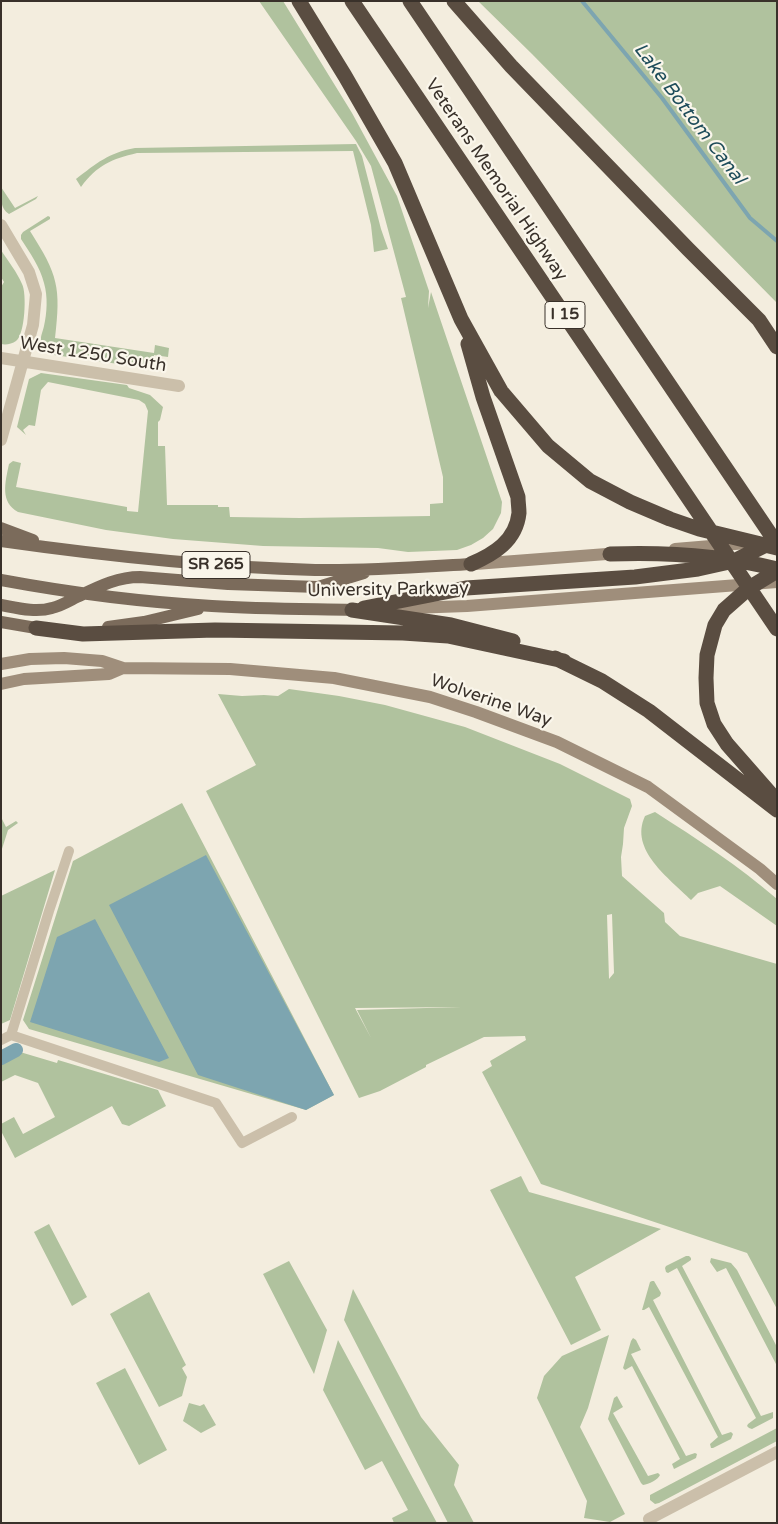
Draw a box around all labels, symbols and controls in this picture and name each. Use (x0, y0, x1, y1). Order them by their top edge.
water label: Lake Bottom Canal (628, 39, 750, 189)
street label: Veterans Memorial Highway (420, 75, 572, 285)
road number: I 15 (545, 302, 585, 328)
street label: West 1250 South (18, 333, 168, 377)
road number: SR 265 (182, 552, 250, 578)
street label: University Parkway (307, 578, 469, 602)
street label: Wolverine Way (428, 670, 554, 732)

